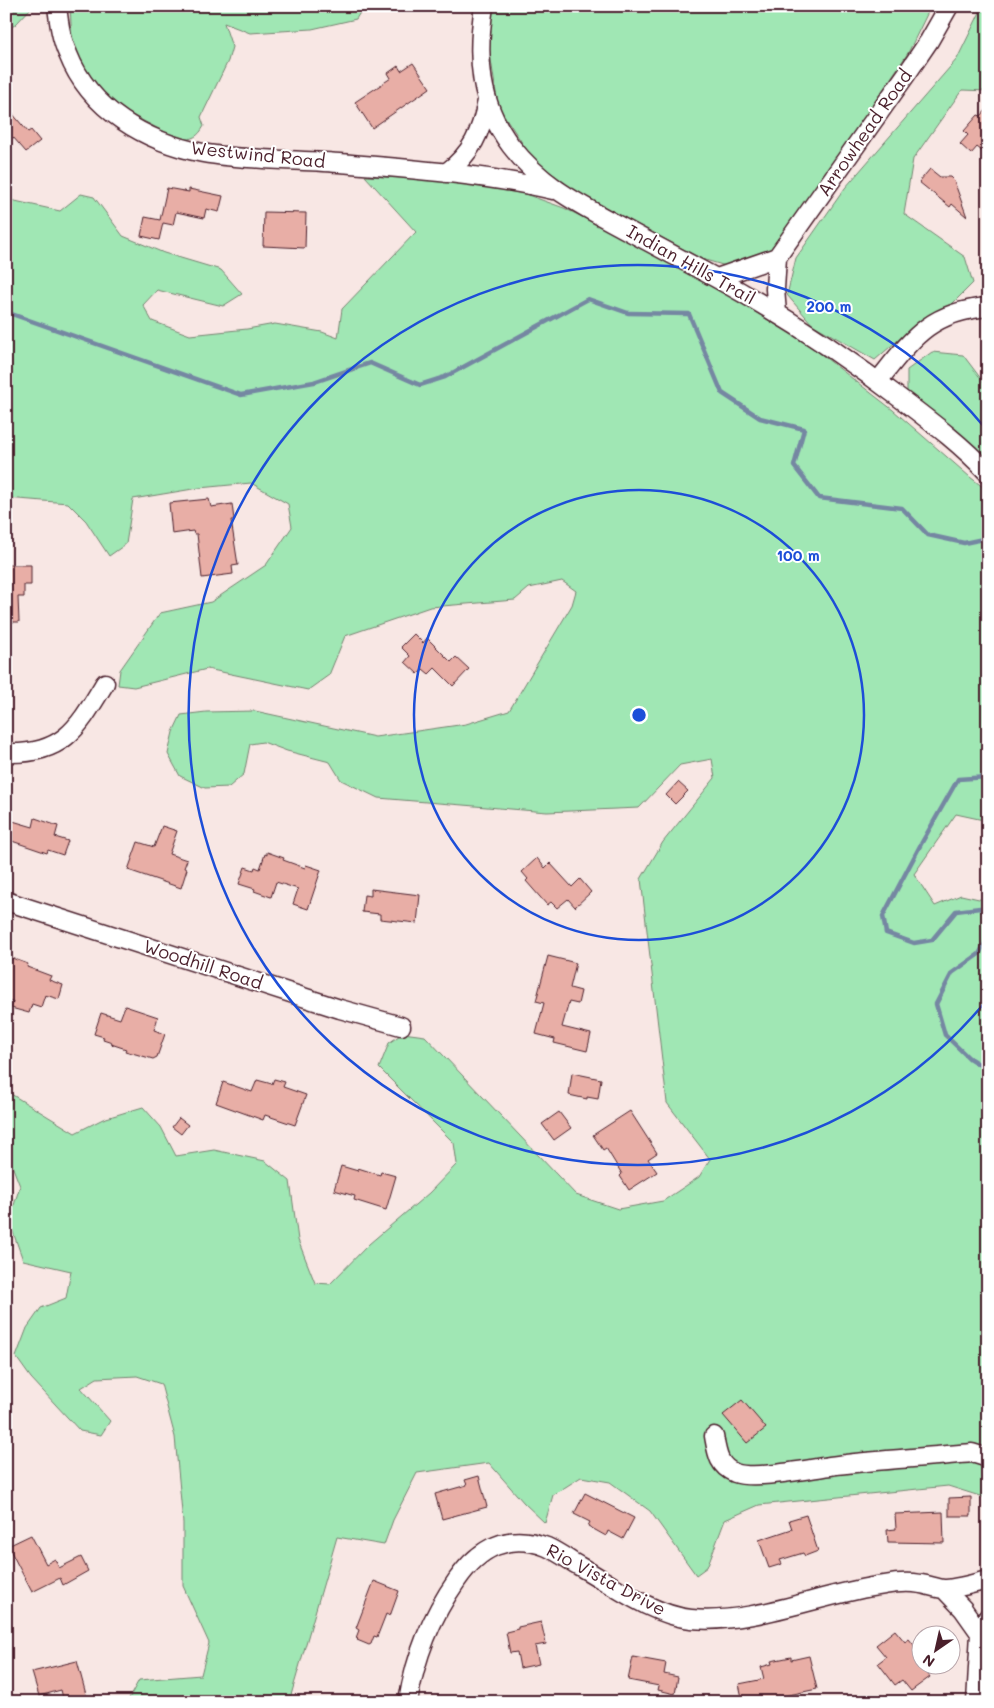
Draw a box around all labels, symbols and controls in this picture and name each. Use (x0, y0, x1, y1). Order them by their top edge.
street label: Arrowhead Road (811, 64, 917, 201)
street label: Westwind Road (190, 135, 327, 173)
street label: Indian Hills Trail (623, 219, 760, 310)
text: 200 m (807, 296, 852, 316)
text: 100 m (776, 545, 820, 565)
centre of rings (630, 706, 648, 724)
street label: Woodhill Road (141, 933, 266, 995)
street label: Rio Vista Drive (543, 1538, 670, 1621)
north arrow (912, 1626, 962, 1676)
text: N (919, 1650, 938, 1672)

